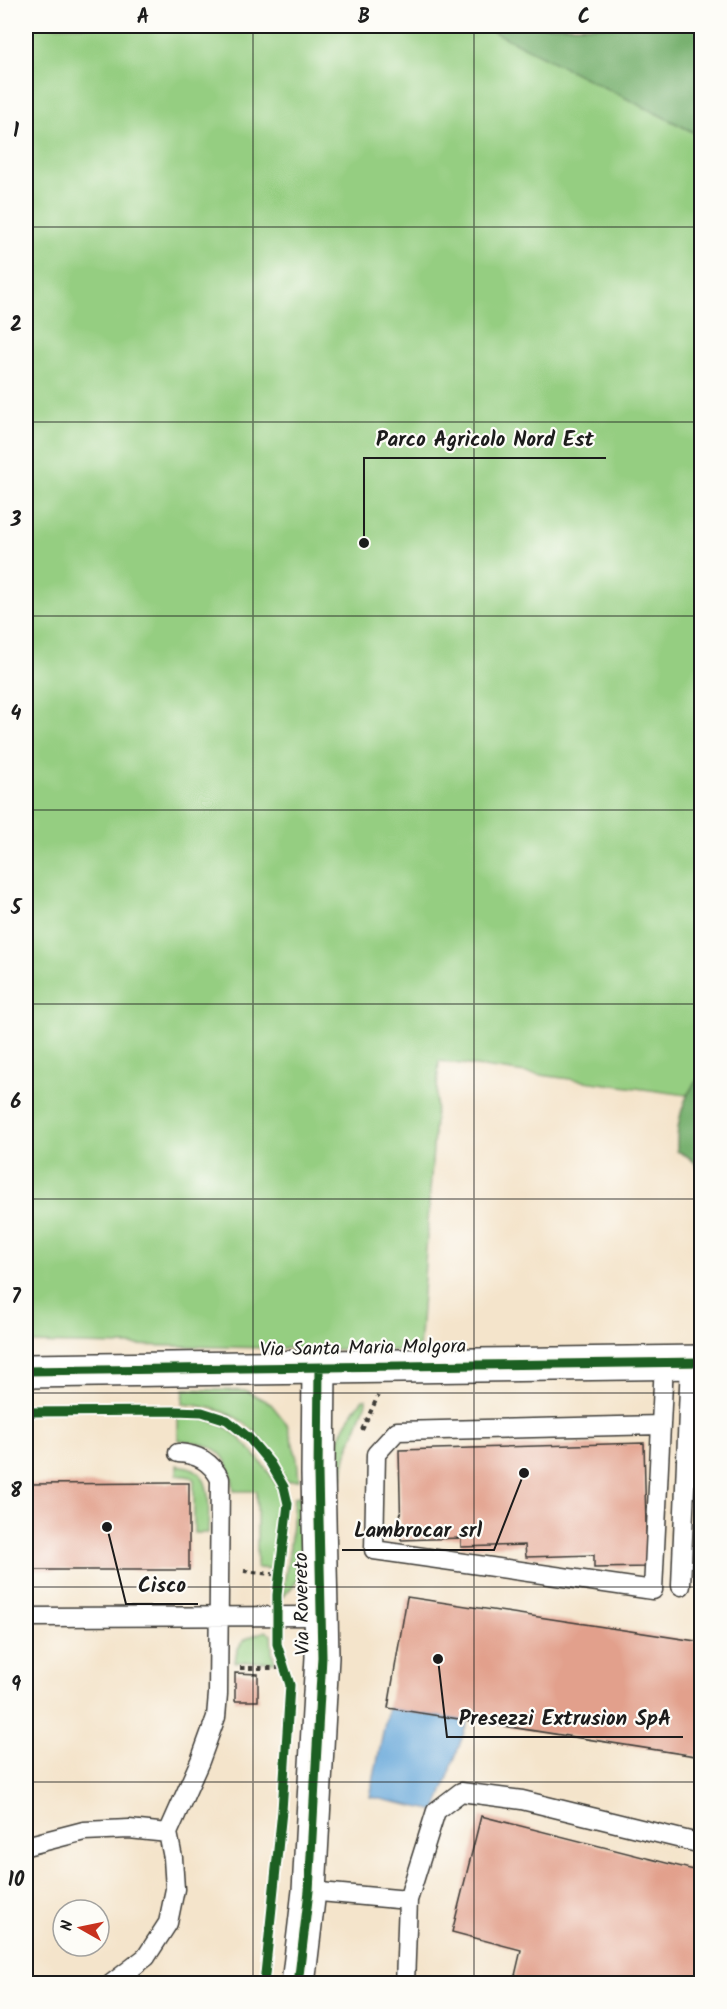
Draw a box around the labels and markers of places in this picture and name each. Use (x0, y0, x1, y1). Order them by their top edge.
callout: Parco Agricolo Nord Est (364, 419, 606, 458)
callout: Lambrocar srl (342, 1511, 494, 1550)
callout: Cisco (126, 1565, 198, 1604)
callout: Presezzi Extrusion SpA (447, 1698, 683, 1737)

